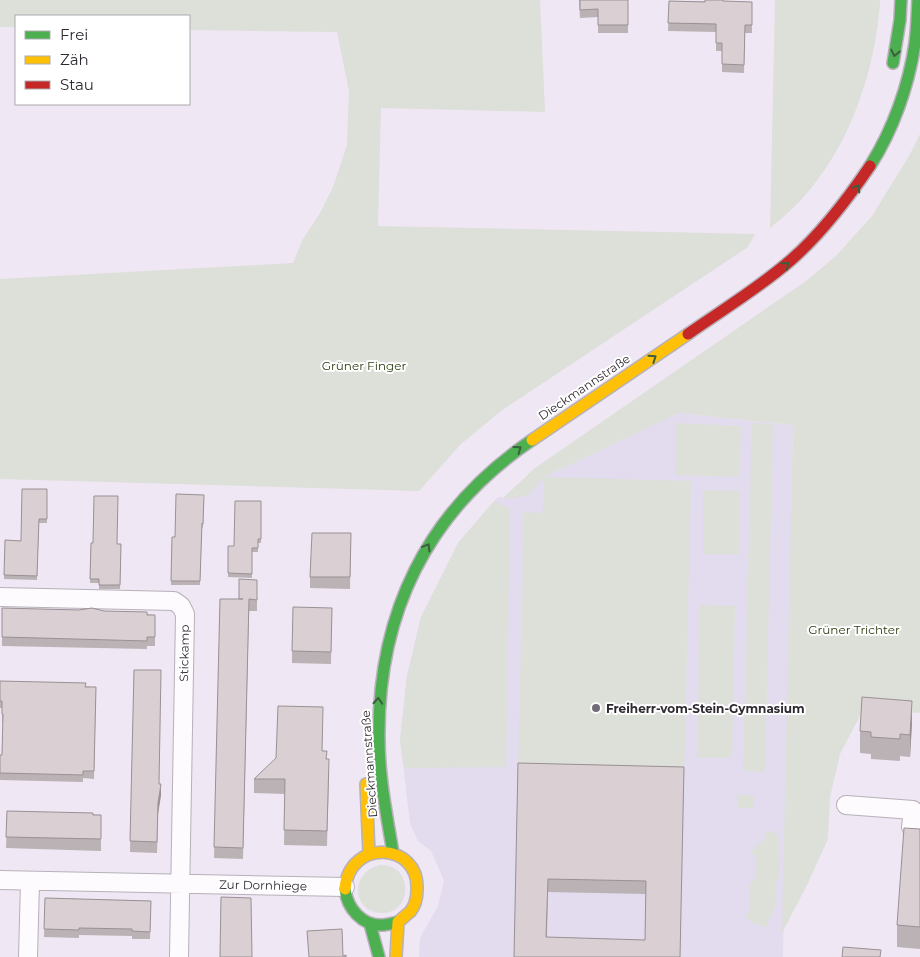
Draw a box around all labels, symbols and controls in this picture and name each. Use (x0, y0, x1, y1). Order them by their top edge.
legend (15, 15, 190, 105)
text: Frei (60, 25, 88, 44)
one-way arrow (890, 48, 901, 57)
text: Zäh (60, 50, 89, 69)
text: Stau (60, 75, 94, 94)
one-way arrow (850, 184, 860, 193)
one-way arrow (780, 263, 789, 271)
street label: Dieckmannstraße (535, 351, 633, 423)
one-way arrow (647, 355, 656, 364)
park label: Grüner Finger (322, 358, 407, 373)
one-way arrow (512, 446, 521, 454)
one-way arrow (420, 544, 430, 553)
park label: Grüner Trichter (808, 622, 900, 637)
street label: Stickamp (176, 624, 192, 682)
one-way arrow (373, 697, 384, 705)
place label: Freiherr-vom-Stein-Gymnasium (606, 701, 805, 716)
marker: Freiherr-vom-Stein-Gymnasium (590, 702, 602, 714)
street label: Dieckmannstraße (358, 710, 380, 818)
street label: Zur Dornhiege (219, 877, 307, 893)

